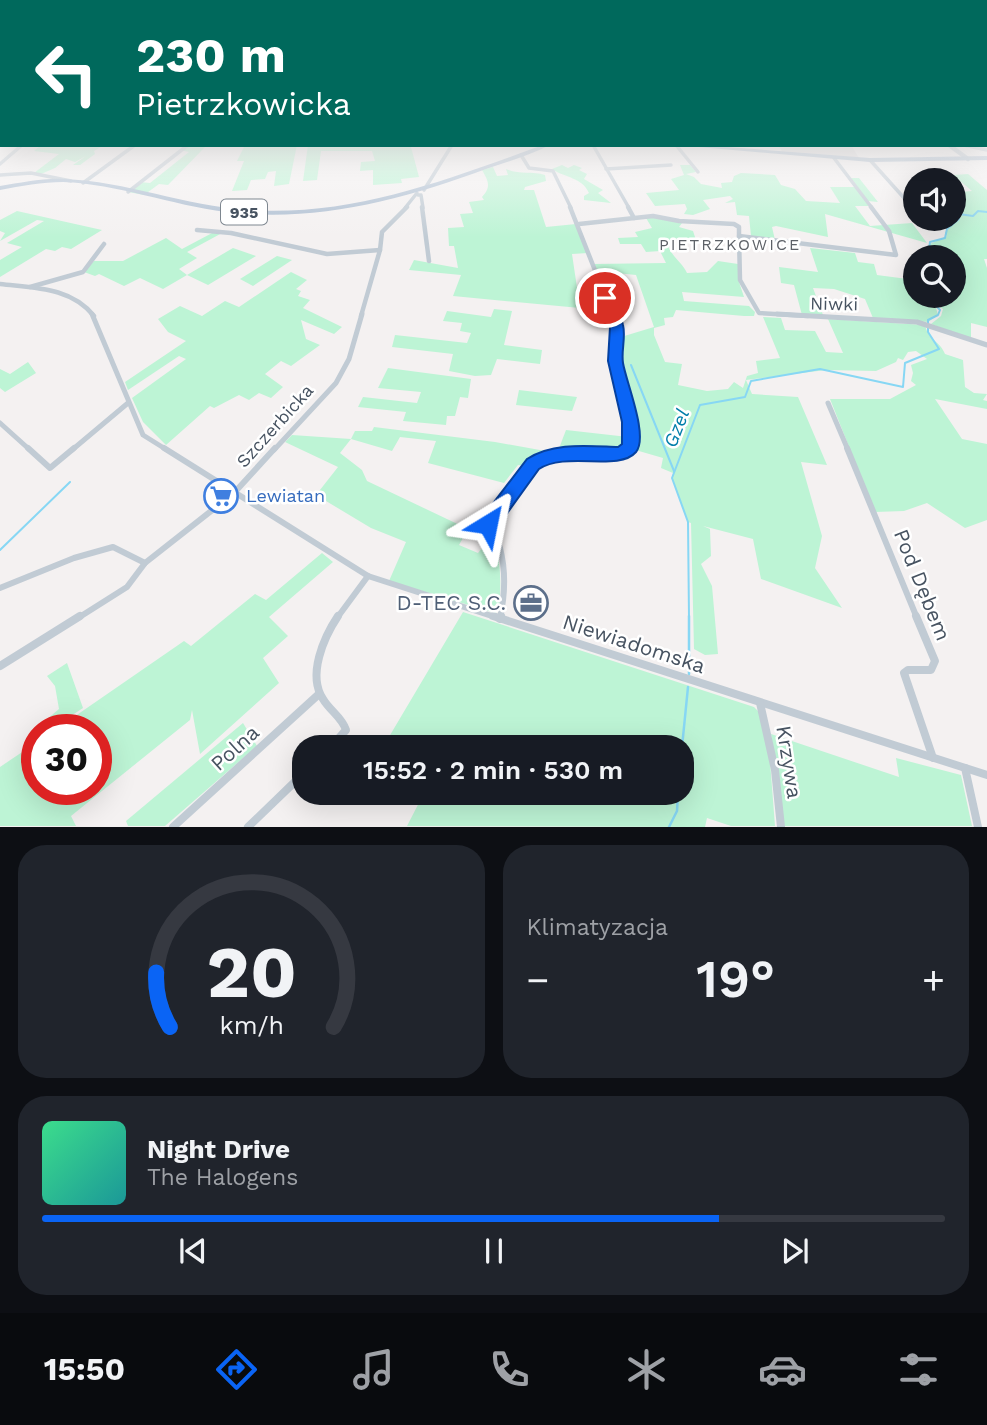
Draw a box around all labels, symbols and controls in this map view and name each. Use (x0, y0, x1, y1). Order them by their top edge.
text: 230 m (136, 26, 286, 84)
icon: left (21, 28, 112, 119)
text: Pietrzkowicka (136, 85, 351, 123)
map controls (903, 168, 966, 308)
button: sound (903, 168, 966, 231)
road number: 935 (221, 200, 267, 224)
district label: PIETRZKOWICE (659, 235, 801, 254)
button: search (903, 245, 966, 308)
pin (575, 268, 635, 328)
icon: arrive (586, 279, 624, 317)
street label: Niwki (810, 293, 858, 314)
street label: Szczerbicka (232, 380, 317, 472)
water label: Gzel (659, 405, 694, 451)
supermarket icon: Lewiatan (202, 477, 240, 515)
place label: Lewiatan (246, 485, 325, 506)
position arrow (451, 487, 525, 561)
street label: Pod Dębem (889, 525, 956, 644)
office icon: D-TEC S.C. (512, 584, 550, 622)
place label: D-TEC S.C. (397, 590, 506, 615)
street label: Niewiadomska (560, 609, 709, 678)
speed limit sign: 30 (21, 714, 112, 805)
street label: Polna (205, 719, 264, 776)
street label: Krzywa (771, 724, 808, 800)
text: 15:52 · 2 min · 530 m (363, 755, 623, 785)
text: Klimatyzacja (527, 914, 668, 941)
text: 20 (206, 930, 296, 1016)
text: 19° (696, 949, 775, 1010)
text: − (527, 958, 549, 1002)
text: + (922, 958, 945, 1002)
text: km/h (219, 1011, 283, 1040)
text: Night Drive (147, 1134, 290, 1164)
text: The Halogens (147, 1164, 298, 1191)
icon: previous (174, 1232, 212, 1270)
icon: pause (475, 1232, 513, 1270)
icon: next (776, 1232, 814, 1270)
icon: directions (212, 1345, 261, 1394)
icon: music (349, 1345, 398, 1394)
icon: phone (485, 1345, 534, 1394)
icon: climate (622, 1345, 671, 1394)
icon: car (758, 1345, 807, 1394)
icon: filters (894, 1345, 943, 1394)
text: 15:50 (44, 1350, 125, 1388)

